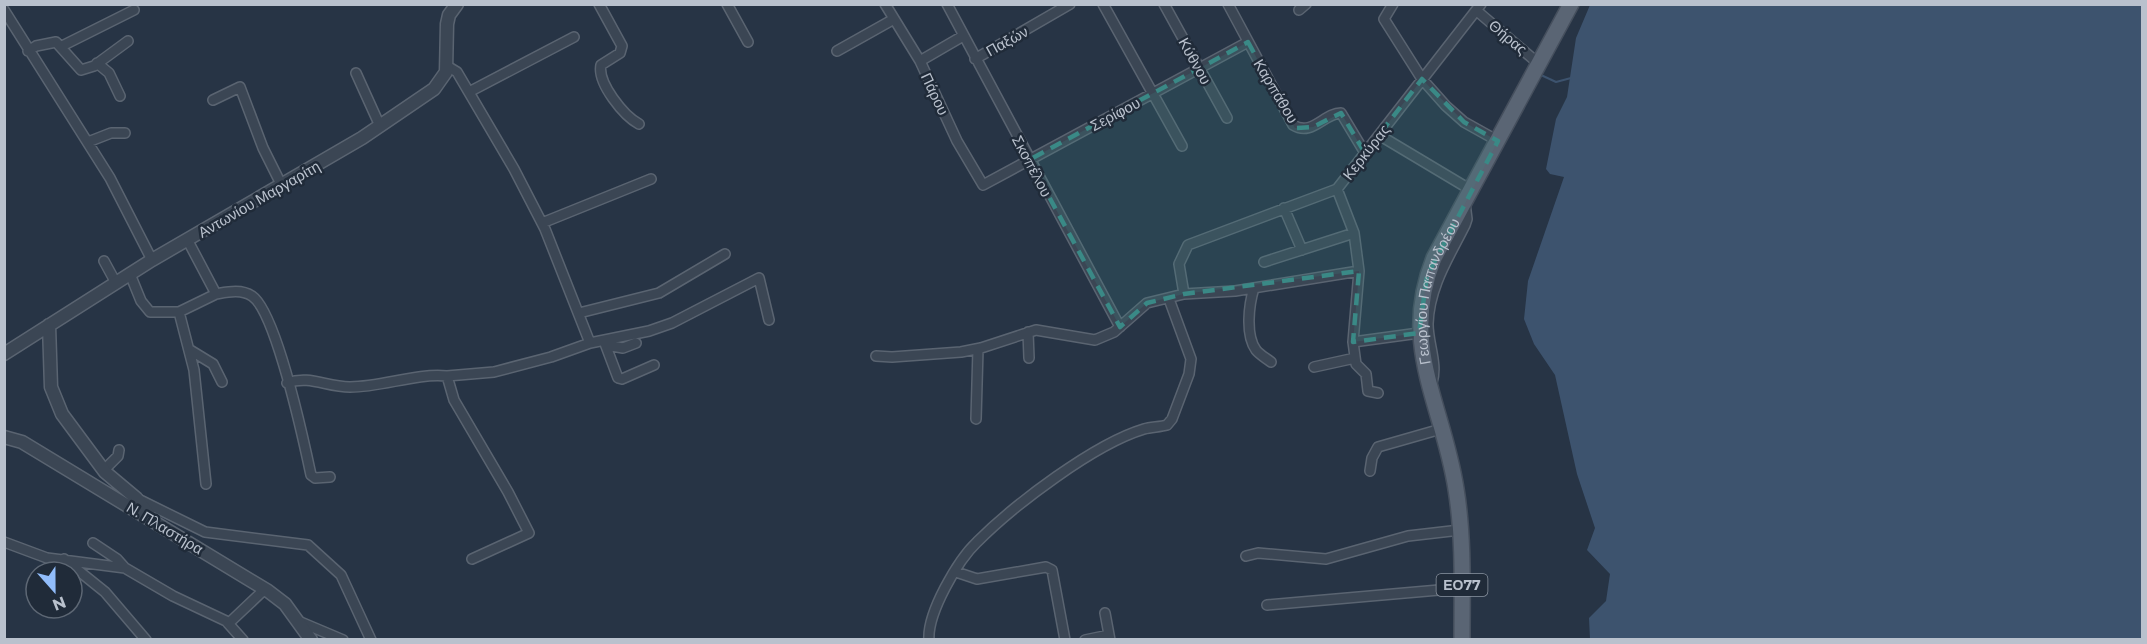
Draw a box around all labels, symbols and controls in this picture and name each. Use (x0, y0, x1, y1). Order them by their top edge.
street label: Θήρας (1485, 15, 1531, 59)
street label: Παξών (983, 22, 1031, 60)
street label: Κύθνου (1174, 34, 1216, 88)
street label: Καρπάθου (1249, 55, 1303, 127)
street label: Πάρου (917, 70, 953, 118)
street label: Σερίφου (1087, 93, 1143, 135)
street label: Κερκύρας (1338, 120, 1394, 184)
street label: Σκοπέλου (1008, 132, 1056, 200)
street label: Αντωνίου Μαργαρίτη (195, 156, 323, 242)
street label: Γεωργίου Παπανδρέου (1411, 214, 1463, 366)
street label: Ν. Πλαστήρα (123, 498, 207, 559)
north arrow (24, 560, 84, 620)
road number: ΕΟ77 (1436, 574, 1488, 596)
text: N (50, 592, 69, 615)

